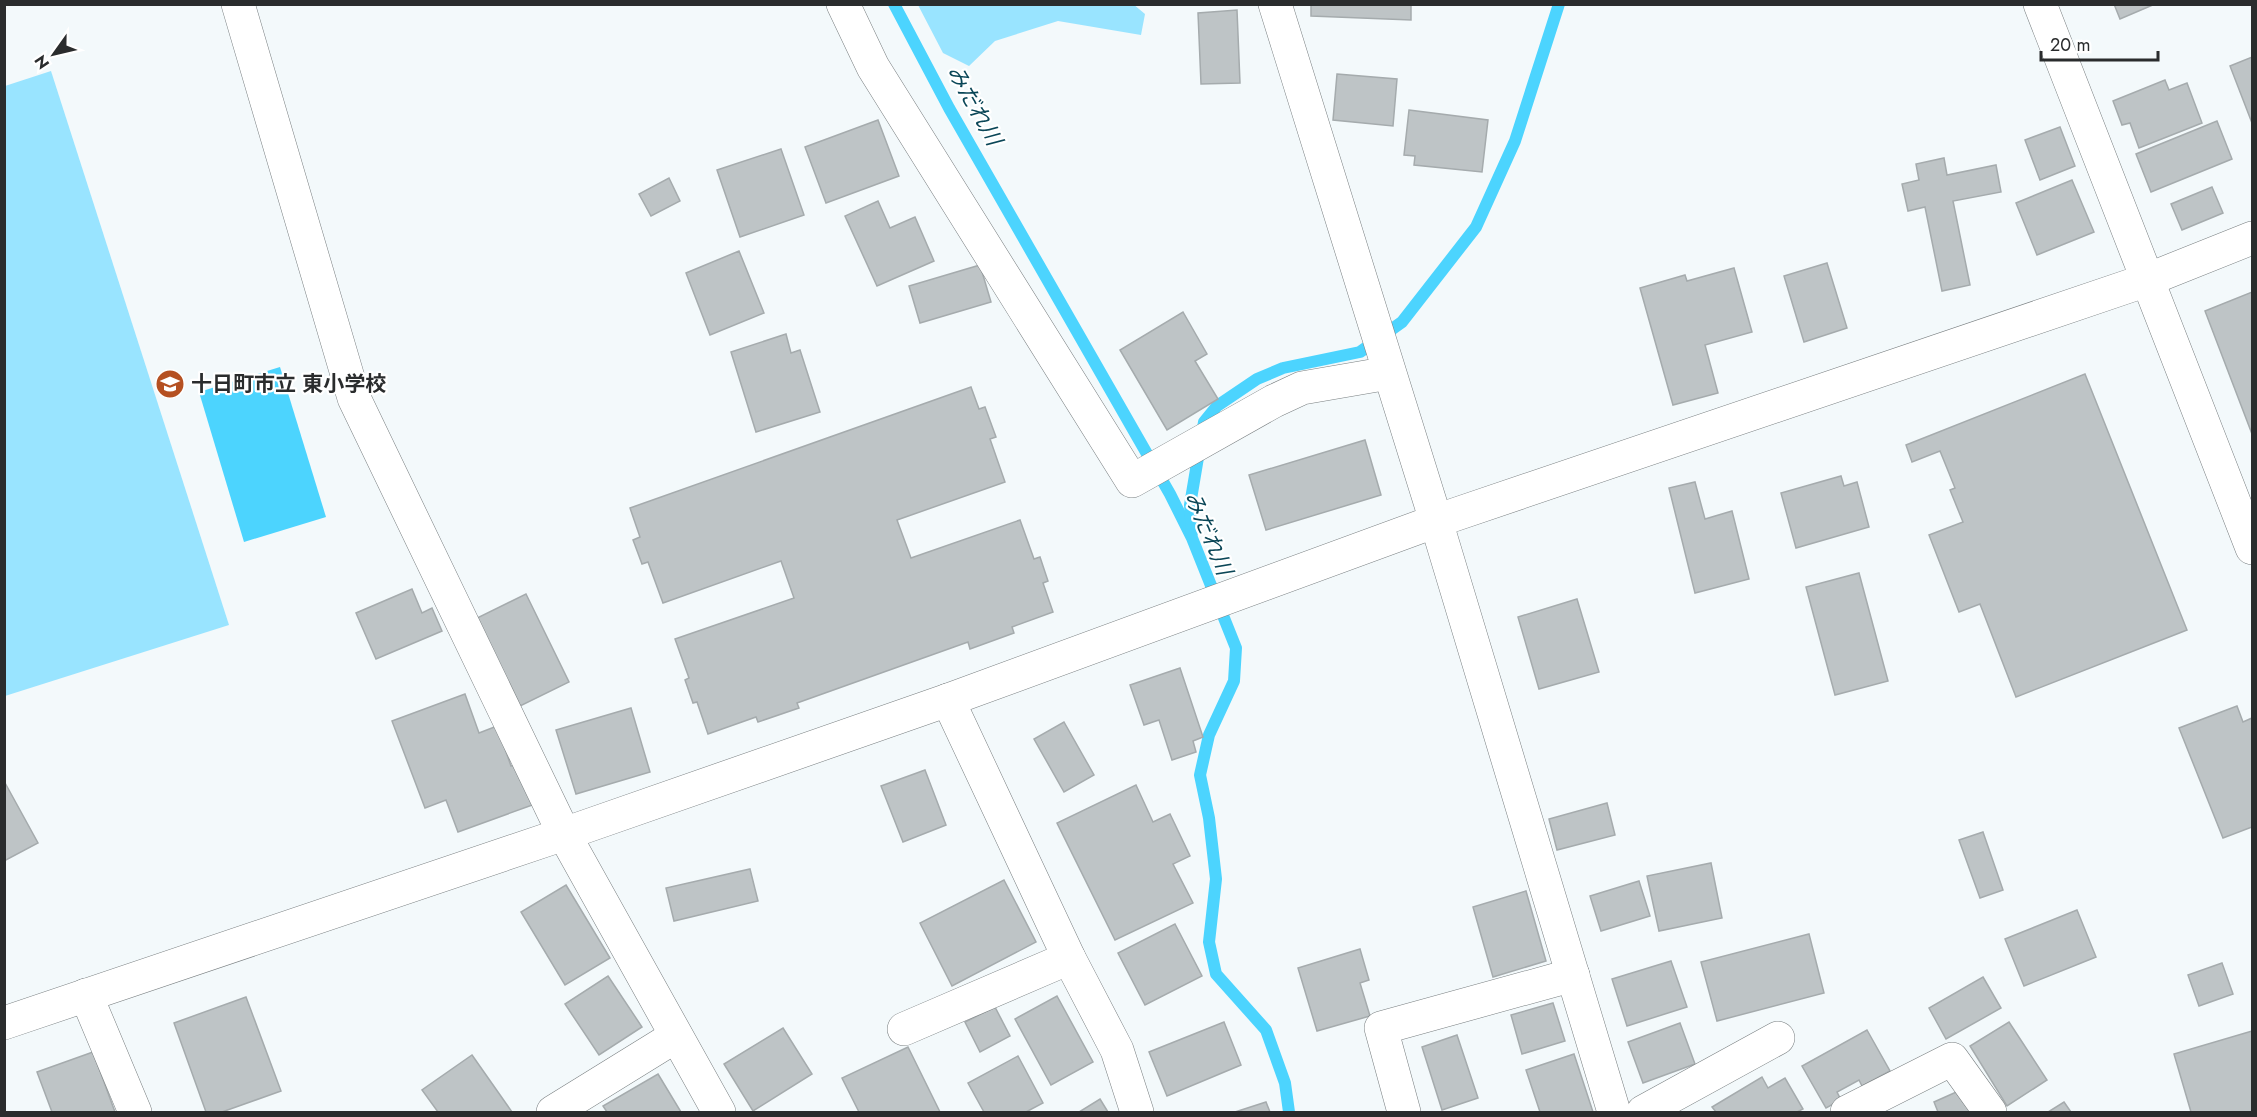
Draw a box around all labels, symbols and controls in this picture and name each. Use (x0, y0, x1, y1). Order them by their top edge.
north arrow (24, 24, 84, 84)
scale bar (2041, 24, 2158, 62)
text: 20 m (2050, 32, 2090, 58)
text: N (29, 50, 55, 74)
water label: みだれ川 (940, 59, 1011, 153)
school or university icon: 十日町市立 東小学校 (154, 368, 186, 400)
place label: 十日町市立 東小学校 (191, 369, 386, 399)
water label: みだれ川 (1177, 486, 1242, 582)

